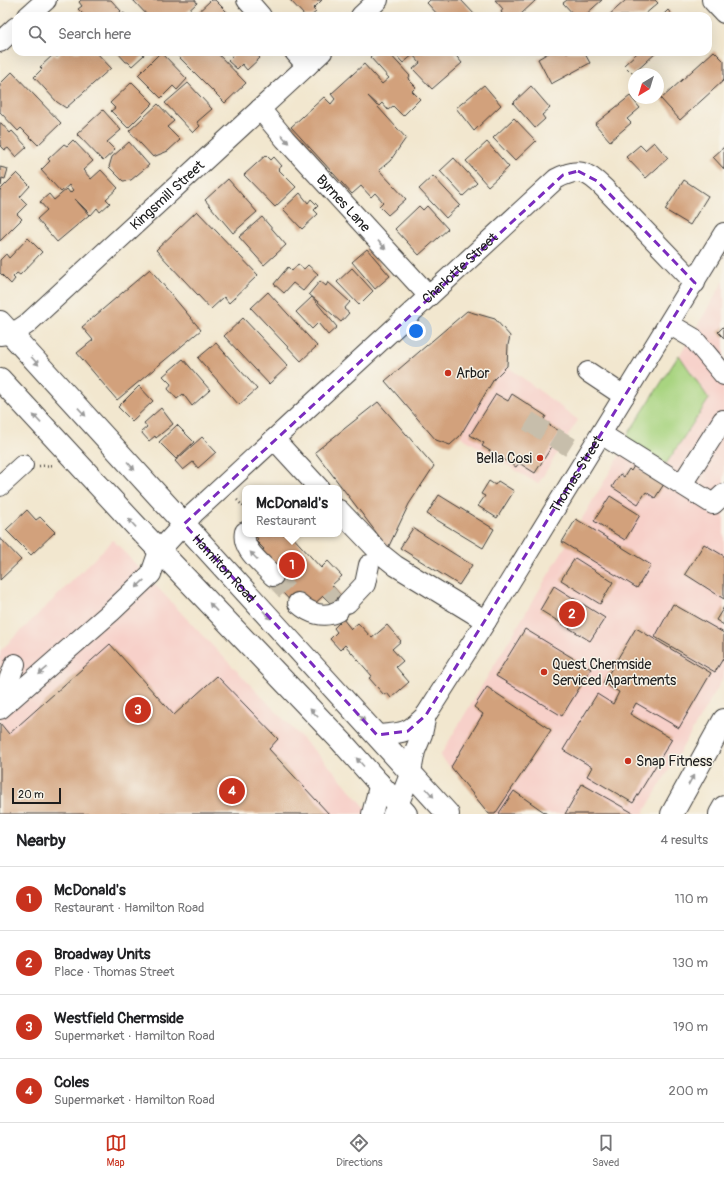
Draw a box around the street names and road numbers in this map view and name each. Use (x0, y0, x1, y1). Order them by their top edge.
street label: Kingsmill Street (127, 157, 208, 234)
street label: Byrnes Lane (313, 171, 374, 236)
street label: Charlotte Street (419, 229, 502, 307)
street label: Thomas Street (546, 432, 607, 516)
street label: Hamilton Road (188, 531, 259, 606)

